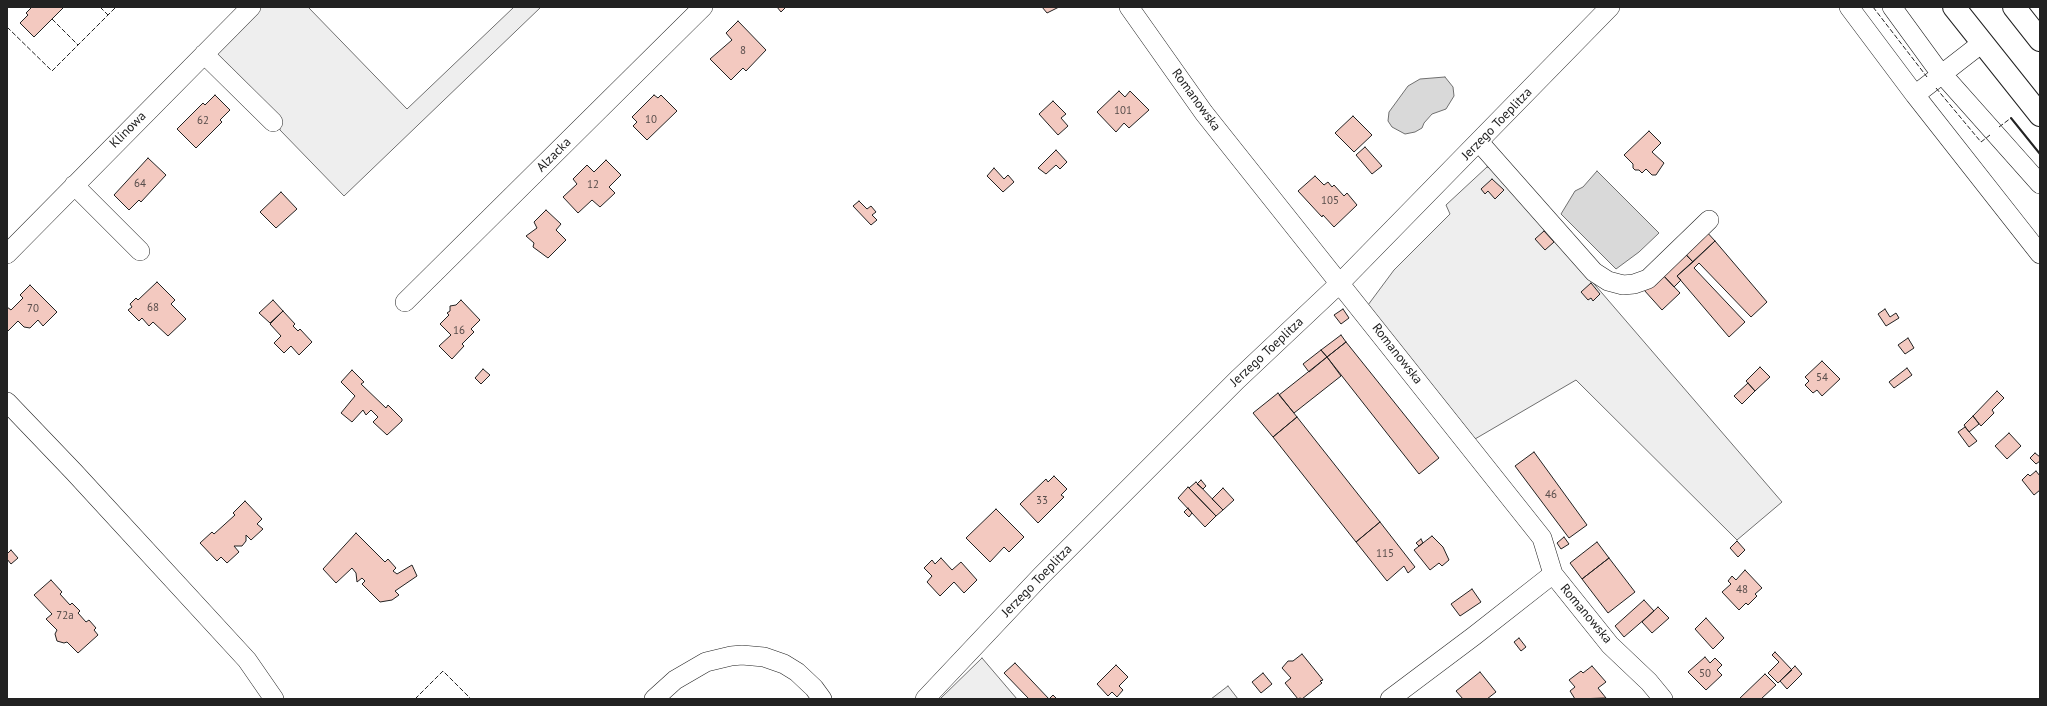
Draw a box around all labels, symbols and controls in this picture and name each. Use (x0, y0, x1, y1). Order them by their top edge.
house number: 8 (740, 44, 746, 58)
street label: Romanowska (1168, 66, 1224, 134)
street label: Jerzego Toeplitza (1459, 85, 1535, 163)
house number: 101 (1114, 104, 1132, 118)
street label: Klinowa (107, 109, 149, 151)
house number: 10 (645, 113, 657, 127)
house number: 62 (197, 114, 209, 128)
street label: Alzacka (534, 135, 574, 175)
house number: 64 (134, 177, 146, 191)
house number: 12 (587, 178, 599, 192)
house number: 105 (1321, 194, 1339, 208)
house number: 68 (147, 301, 159, 315)
house number: 70 (27, 302, 39, 316)
street label: Jerzego Toeplitza (1227, 314, 1307, 390)
street label: Romanowska (1368, 321, 1426, 387)
house number: 16 (453, 324, 465, 338)
house number: 54 (1816, 371, 1828, 385)
house number: 46 (1545, 488, 1557, 502)
house number: 33 (1036, 494, 1048, 508)
street label: Jerzego Toeplitza (999, 542, 1075, 620)
house number: 115 (1376, 547, 1394, 561)
street label: Romanowska (1557, 581, 1615, 647)
house number: 48 (1736, 583, 1748, 597)
house number: 72a (56, 609, 74, 623)
house number: 50 (1699, 667, 1711, 681)

